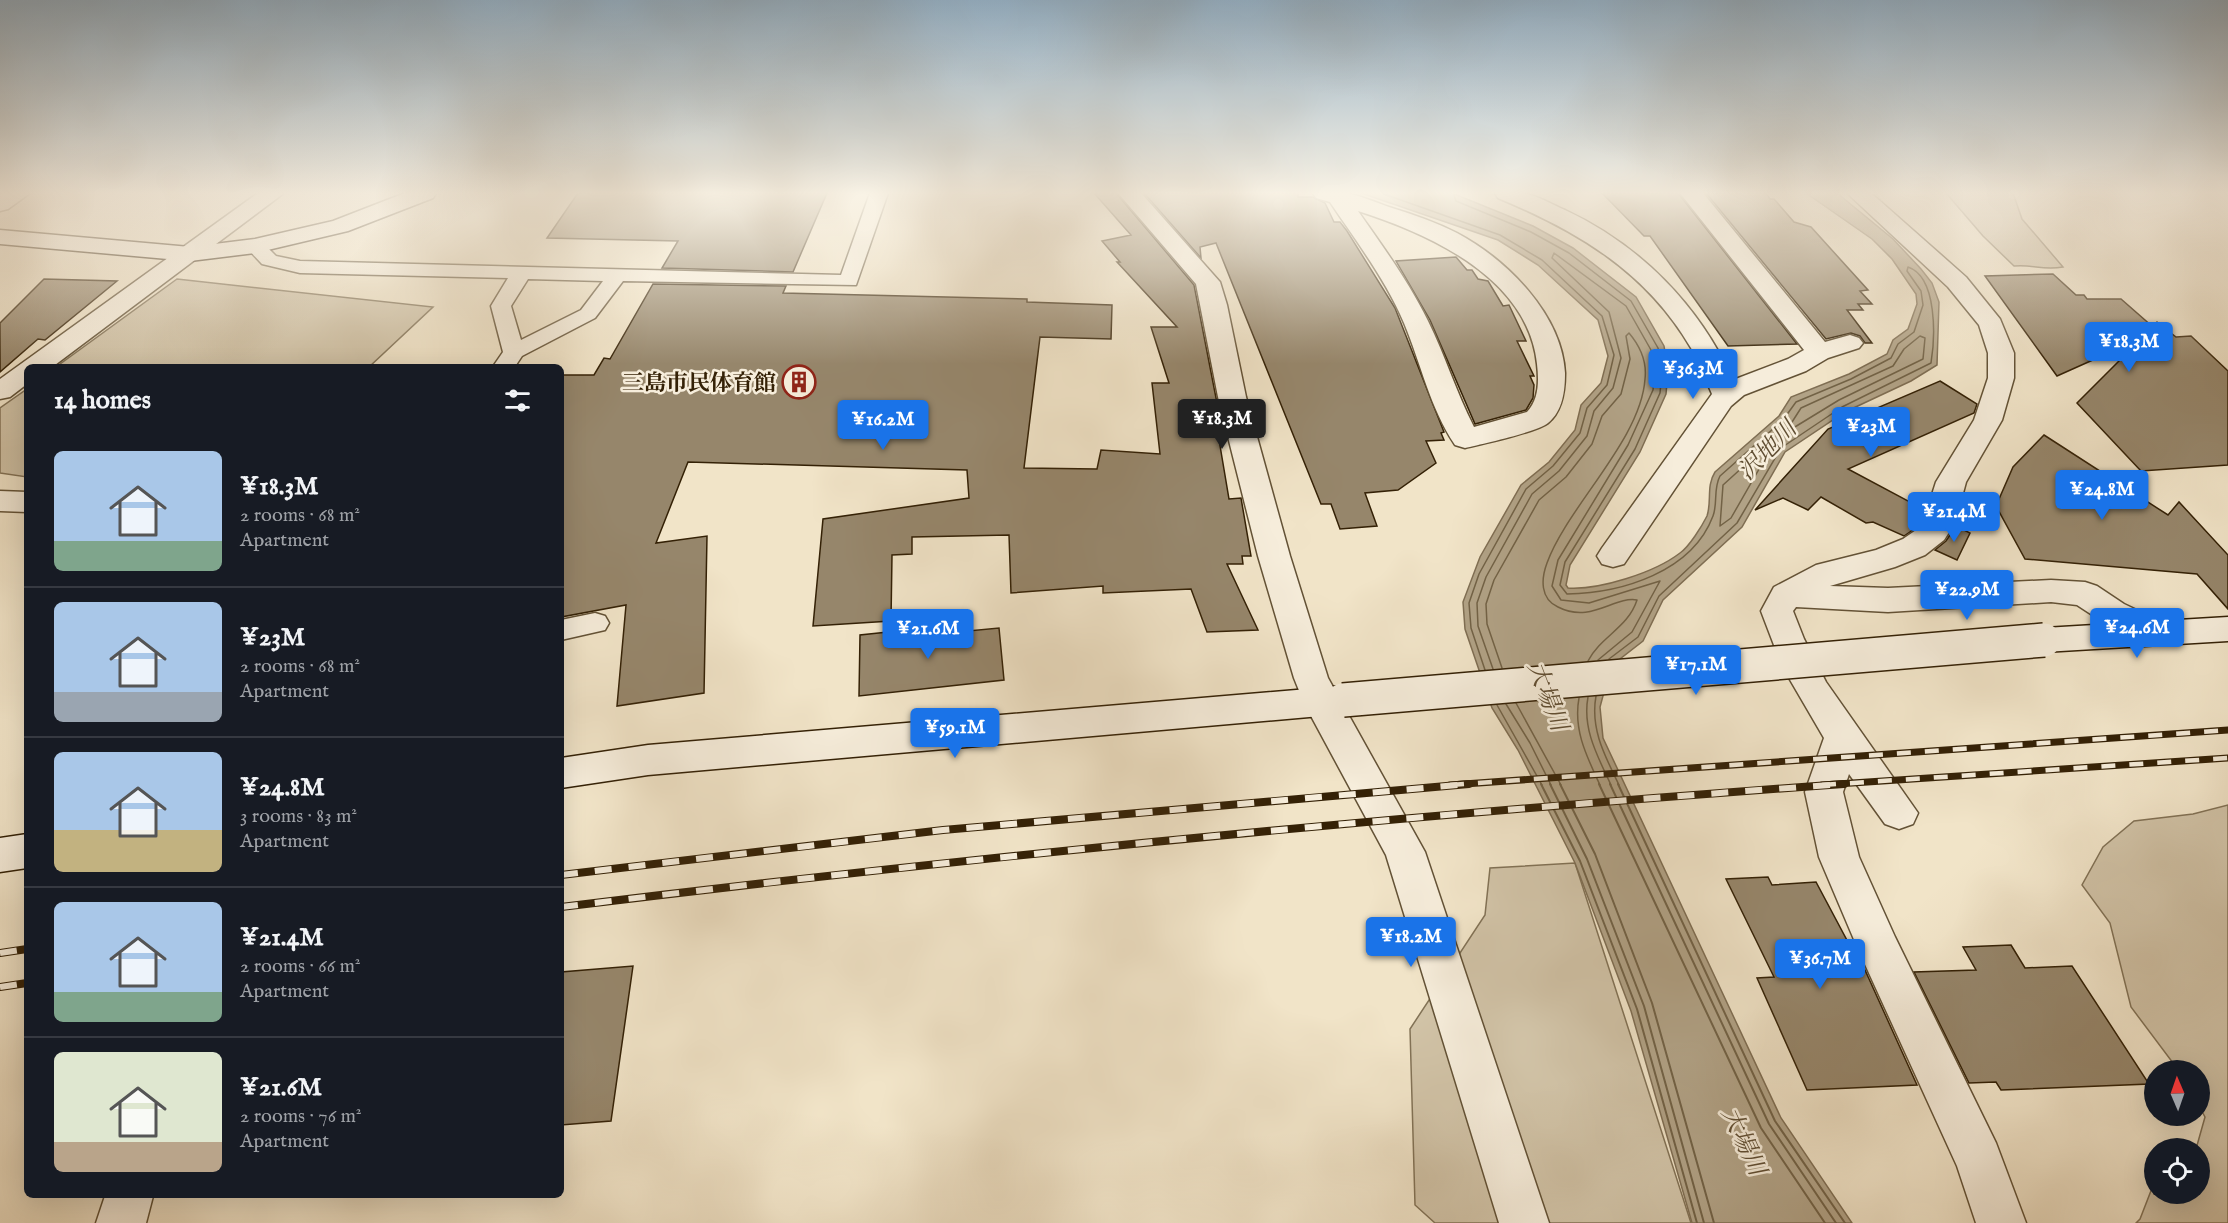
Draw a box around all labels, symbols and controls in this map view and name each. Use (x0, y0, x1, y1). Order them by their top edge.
pin: ¥18.3M (2080, 322, 2178, 373)
text: ¥18.3M (2099, 329, 2159, 354)
pin: ¥36.3M (1644, 349, 1742, 400)
text: ¥36.3M (1662, 356, 1724, 381)
building icon: 三島市民体育館 (781, 364, 817, 400)
place label: 三島市民体育館 (622, 370, 776, 398)
text: 14 homes (54, 384, 151, 417)
icon: filters (501, 384, 534, 417)
pin: ¥18.3M (1173, 399, 1271, 450)
pin: ¥16.2M (834, 400, 932, 451)
text: ¥18.3M (1192, 406, 1252, 431)
text: ¥16.2M (852, 407, 914, 432)
pin: ¥23M (1835, 407, 1907, 458)
water label: 沢地川 (1732, 412, 1806, 488)
text: ¥23M (1846, 414, 1896, 439)
text: ¥18.3M (240, 470, 319, 503)
pin: ¥24.8M (2053, 470, 2151, 521)
icon: home (102, 475, 174, 547)
text: ¥24.8M (2069, 477, 2135, 502)
pin: ¥21.4M (1905, 492, 2003, 543)
text: ¥21.4M (1922, 499, 1986, 524)
text: 2 rooms · 68 m² (240, 503, 360, 528)
text: Apartment (240, 528, 329, 553)
pin: ¥22.9M (1918, 570, 2016, 621)
text: ¥22.9M (1934, 577, 2000, 602)
pin: ¥24.6M (2088, 608, 2186, 659)
pin: ¥21.6M (879, 609, 977, 660)
text: ¥24.6M (2104, 615, 2170, 640)
text: ¥21.6M (897, 616, 959, 641)
text: ¥23M (240, 621, 305, 654)
icon: home (102, 626, 174, 698)
pin: ¥17.1M (1647, 645, 1745, 696)
text: ¥17.1M (1665, 652, 1727, 677)
text: 2 rooms · 68 m² (240, 654, 360, 679)
water label: 大場川 (1519, 657, 1575, 739)
text: Apartment (240, 679, 329, 704)
pin: ¥59.1M (906, 708, 1004, 759)
text: ¥59.1M (924, 715, 986, 740)
text: ¥24.8M (240, 771, 325, 804)
icon: home (102, 776, 174, 848)
text: 3 rooms · 83 m² (240, 804, 357, 829)
text: Apartment (240, 829, 329, 854)
pin: ¥18.2M (1362, 917, 1460, 968)
text: ¥21.4M (240, 921, 324, 954)
text: ¥18.2M (1380, 924, 1442, 949)
icon: home (102, 926, 174, 998)
pin: ¥36.7M (1771, 939, 1869, 990)
text: ¥36.7M (1789, 946, 1851, 971)
text: 2 rooms · 66 m² (240, 954, 361, 979)
text: Apartment (240, 979, 329, 1004)
north arrow (2144, 1060, 2210, 1126)
map controls (2144, 1060, 2210, 1204)
text: ¥21.6M (240, 1071, 322, 1104)
icon: home (102, 1076, 174, 1148)
water label: 大場川 (1713, 1102, 1773, 1184)
text: 2 rooms · 76 m² (240, 1104, 361, 1129)
text: Apartment (240, 1129, 329, 1154)
button: locate (2144, 1138, 2210, 1204)

